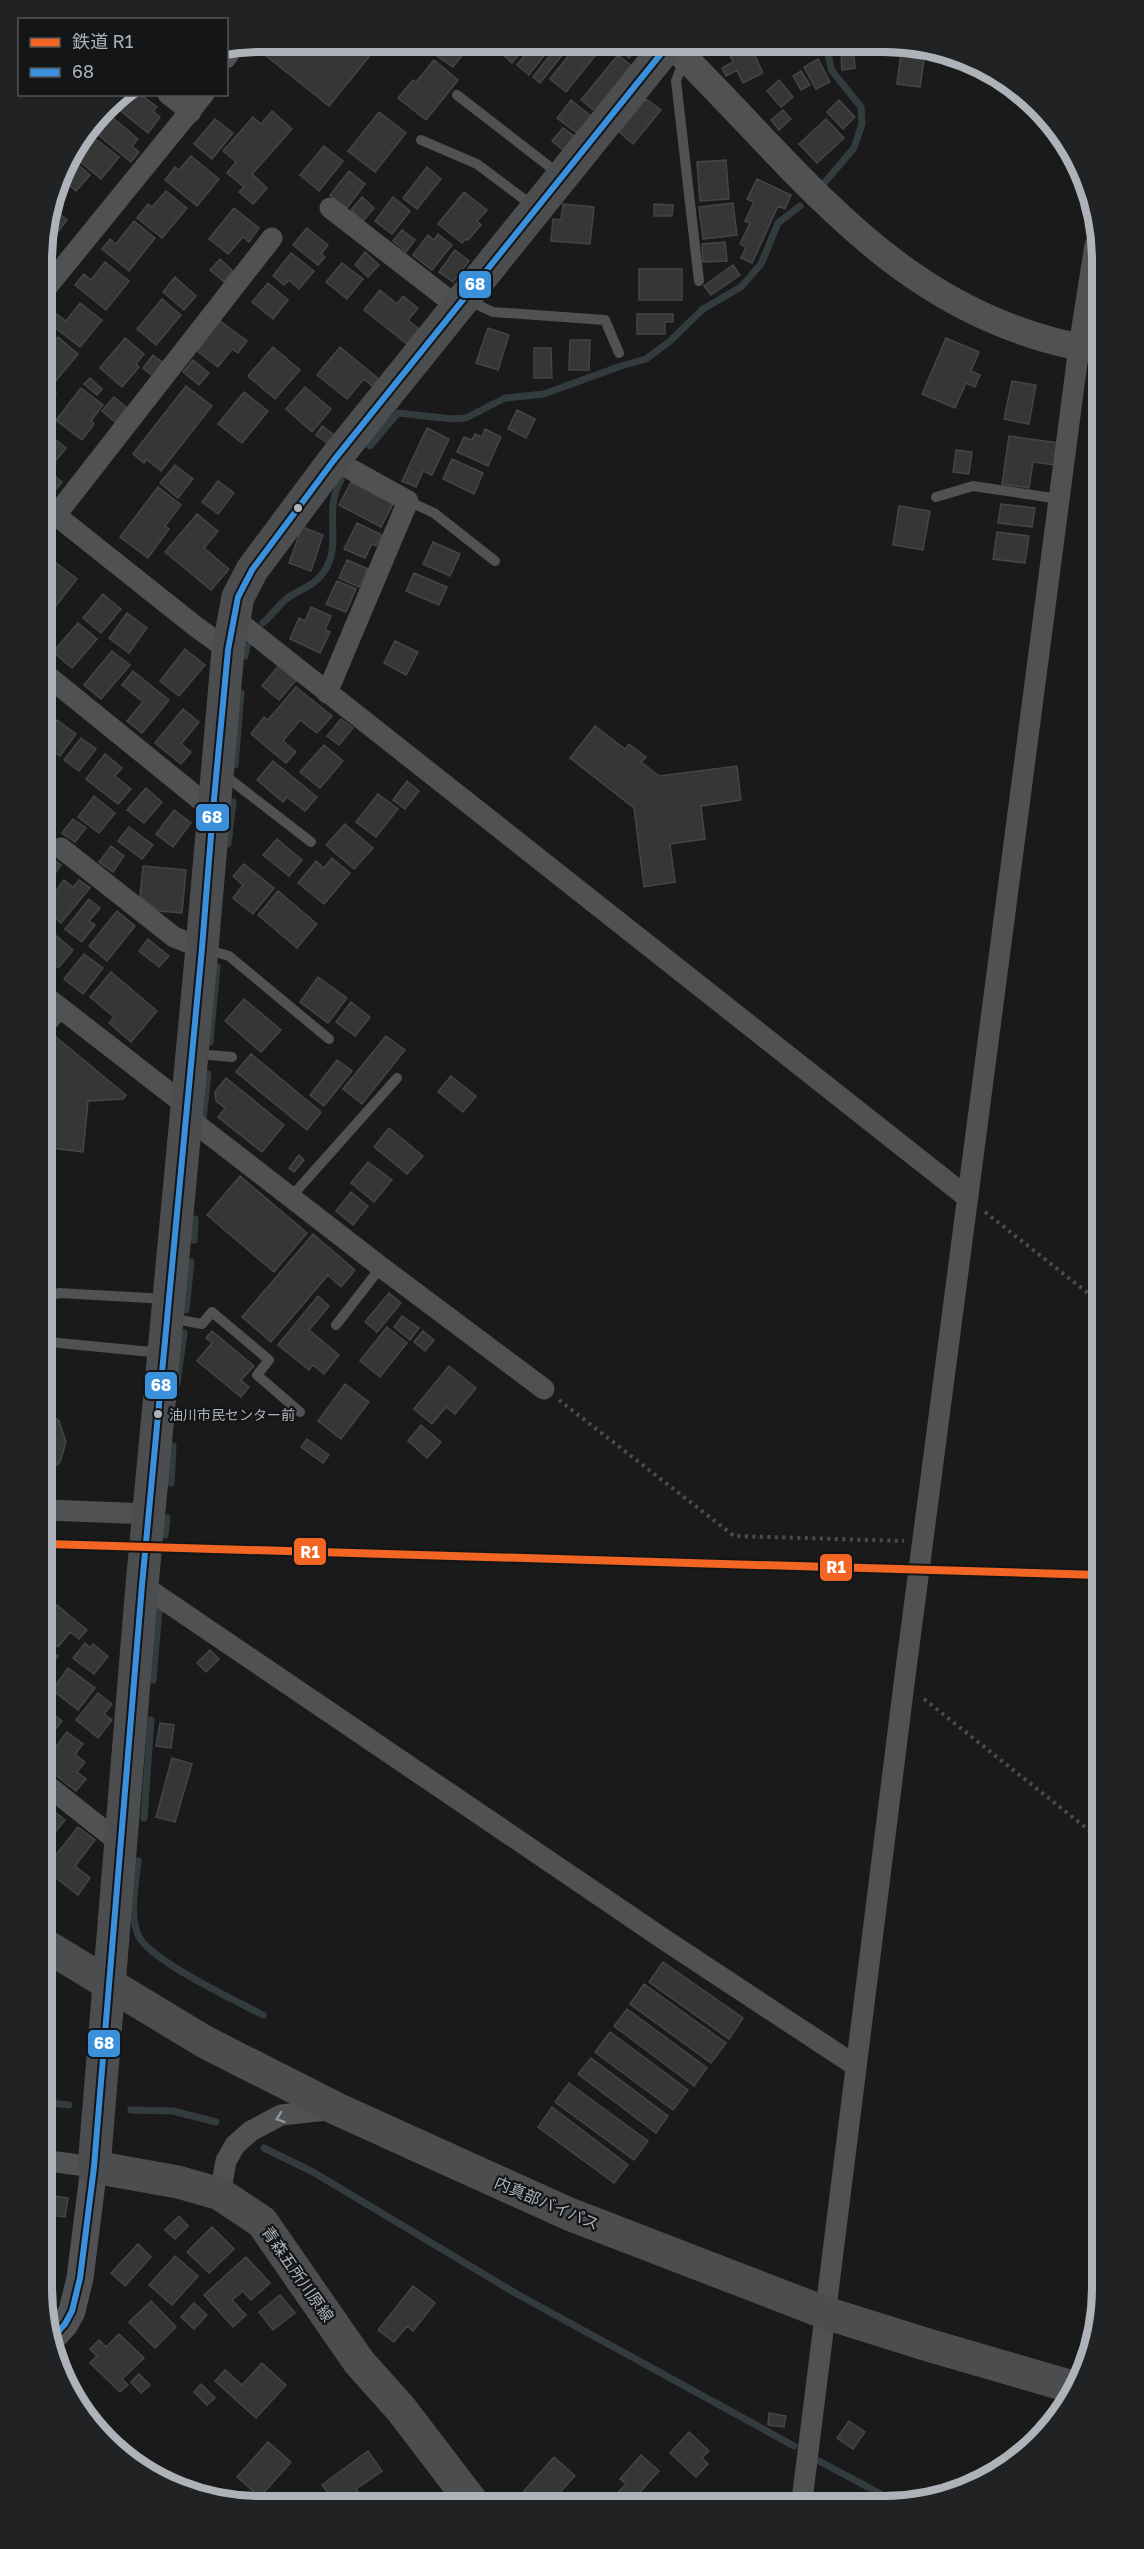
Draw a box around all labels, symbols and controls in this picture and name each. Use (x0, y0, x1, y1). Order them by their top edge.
legend (18, 18, 228, 96)
text: 鉄道 R1 (72, 30, 134, 52)
text: 68 (72, 60, 94, 82)
line badge: 68 (458, 270, 492, 299)
text: 68 (465, 274, 485, 294)
unlabelled marker (292, 502, 304, 514)
line badge: 68 (195, 803, 230, 832)
text: 68 (202, 807, 222, 827)
line badge: 68 (144, 1371, 178, 1400)
text: 68 (151, 1375, 171, 1395)
place label: 油川市民センター前 (169, 1406, 295, 1423)
marker: 油川市民センター前 (152, 1408, 164, 1420)
line badge: R1 (293, 1537, 327, 1566)
text: R1 (300, 1542, 320, 1562)
line badge: R1 (819, 1553, 853, 1582)
text: R1 (826, 1557, 846, 1577)
line badge: 68 (87, 2029, 121, 2058)
text: 68 (94, 2033, 114, 2053)
one-way arrow (275, 2110, 285, 2123)
street label: 内真部バイパス (492, 2172, 602, 2234)
street label: 青森五所川原線 (258, 2222, 338, 2326)

